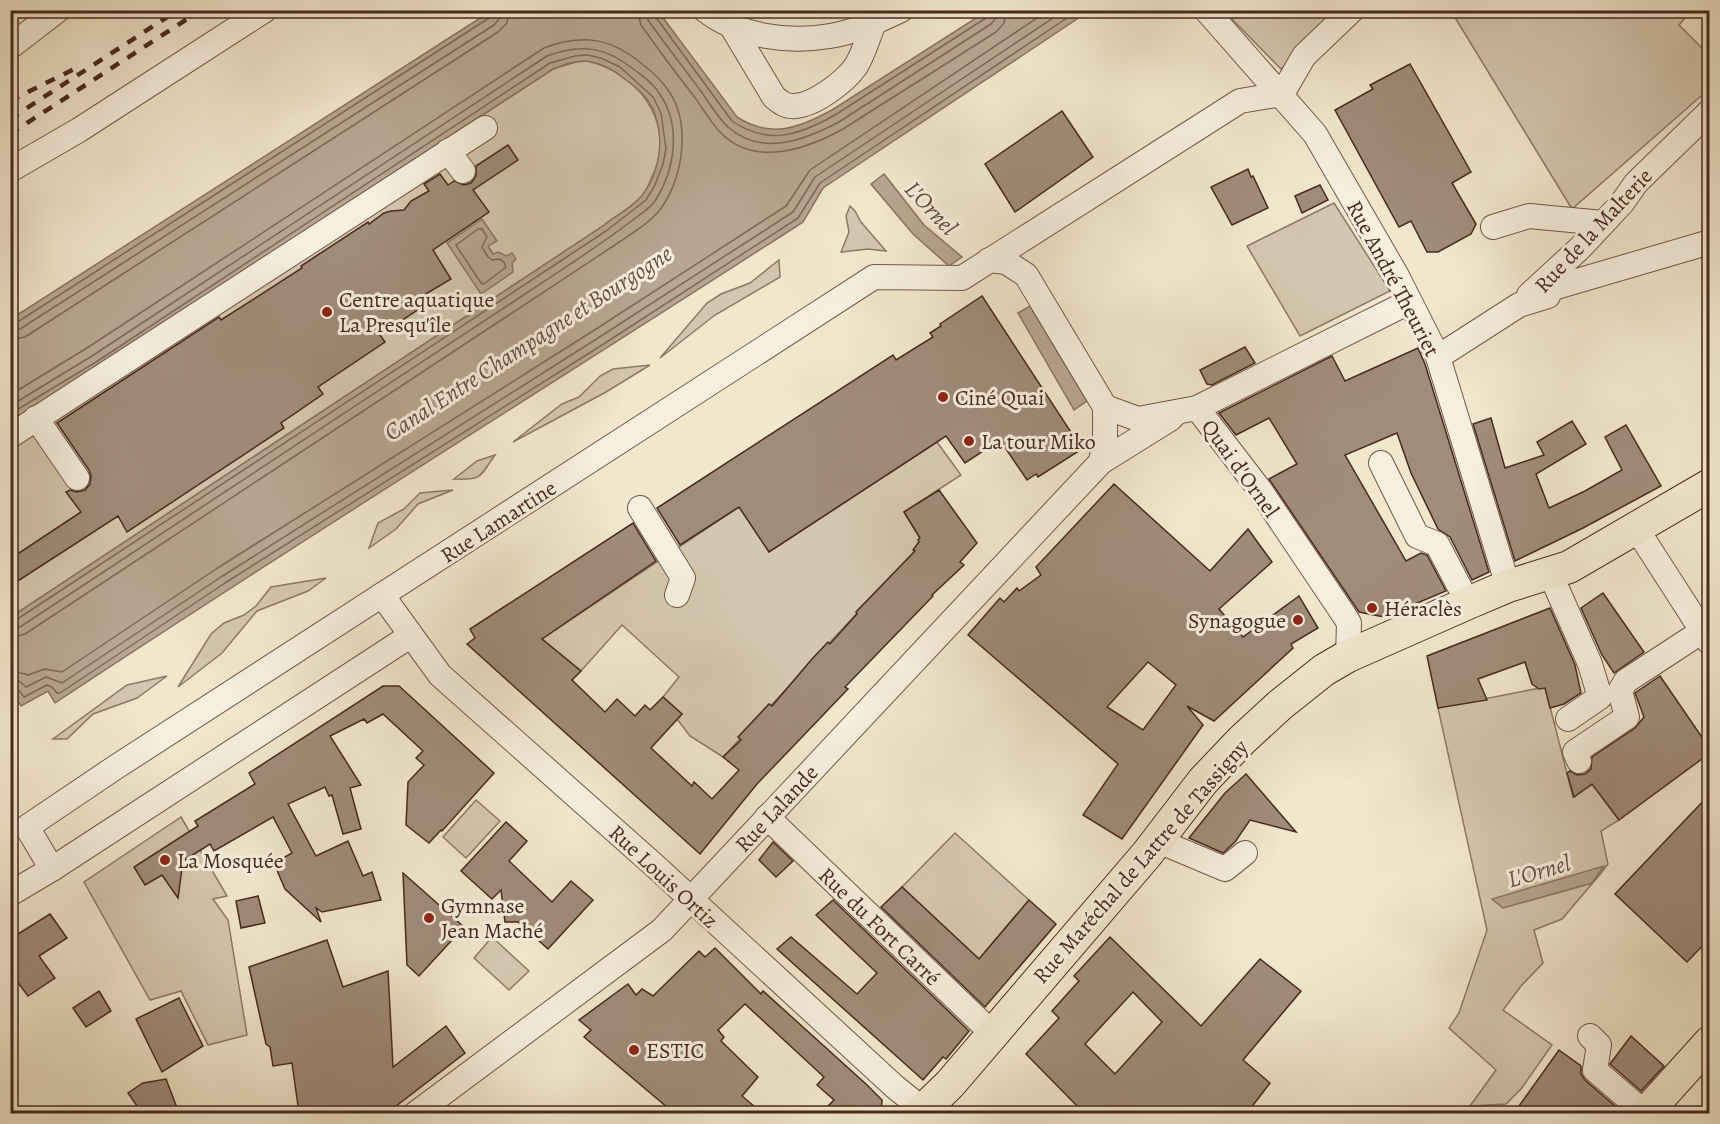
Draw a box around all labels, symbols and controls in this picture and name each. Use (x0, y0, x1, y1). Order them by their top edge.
street label: Rue de la Malterie (1528, 162, 1659, 300)
water label: L'Ornel (897, 174, 965, 242)
street label: Rue André Theuriet (1339, 195, 1447, 362)
water label: Canal Entre Champagne et Bourgogne (378, 238, 678, 448)
place label: Centre aquatique La Presqu'île (339, 285, 494, 340)
marker: Centre aquatique La Presqu'île (320, 305, 334, 319)
place label: Ciné Quai (955, 383, 1045, 413)
marker: Ciné Quai (936, 390, 950, 404)
street label: Quai d'Ornel (1194, 413, 1286, 524)
place label: La tour Miko (981, 427, 1096, 457)
marker: La tour Miko (962, 434, 976, 448)
street label: Rue Lamartine (435, 473, 562, 571)
place label: Héraclès (1384, 594, 1462, 624)
marker: Héraclès (1365, 601, 1379, 615)
place label: Synagogue (1188, 606, 1286, 636)
marker: Synagogue (1291, 613, 1305, 627)
street label: Rue Maréchal de Lattre de Tassigny (1026, 733, 1255, 990)
street label: Rue Lalande (728, 758, 825, 859)
street label: Rue Louis Ortiz (602, 818, 725, 935)
place label: La Mosquée (177, 846, 284, 876)
water label: L'Ornel (1504, 847, 1574, 895)
marker: La Mosquée (158, 853, 172, 867)
street label: Rue du Fort Carré (812, 861, 947, 993)
place label: Gymnase Jean Maché (441, 891, 543, 946)
marker: Gymnase Jean Maché (422, 911, 436, 925)
place label: ESTIC (646, 1036, 704, 1066)
marker: ESTIC (627, 1043, 641, 1057)

